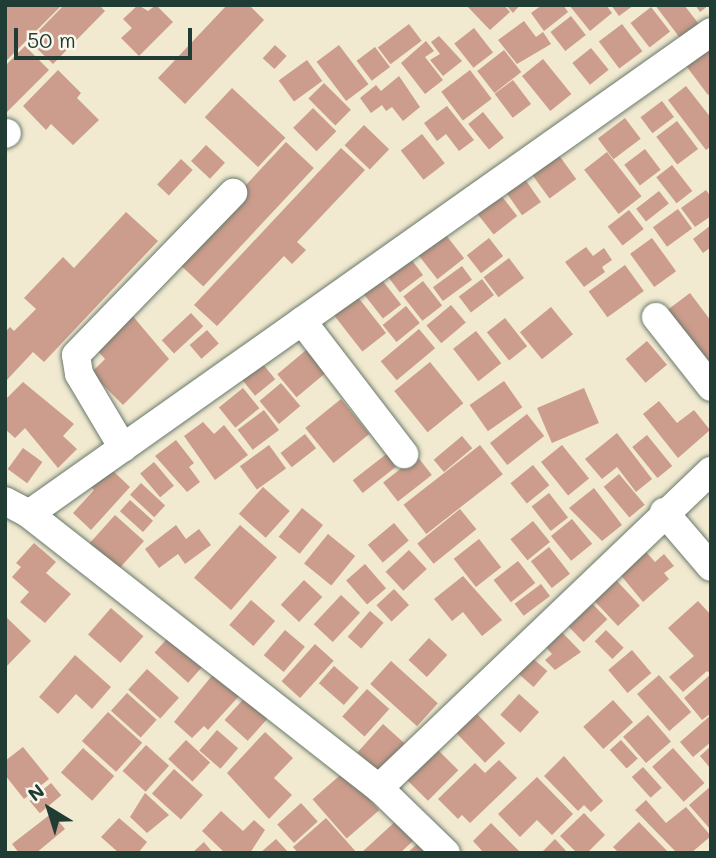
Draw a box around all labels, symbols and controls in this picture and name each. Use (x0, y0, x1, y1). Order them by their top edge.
scale bar (18, 14, 196, 58)
text: 50 m (27, 26, 76, 53)
north arrow (14, 774, 84, 844)
text: N (22, 778, 49, 806)

